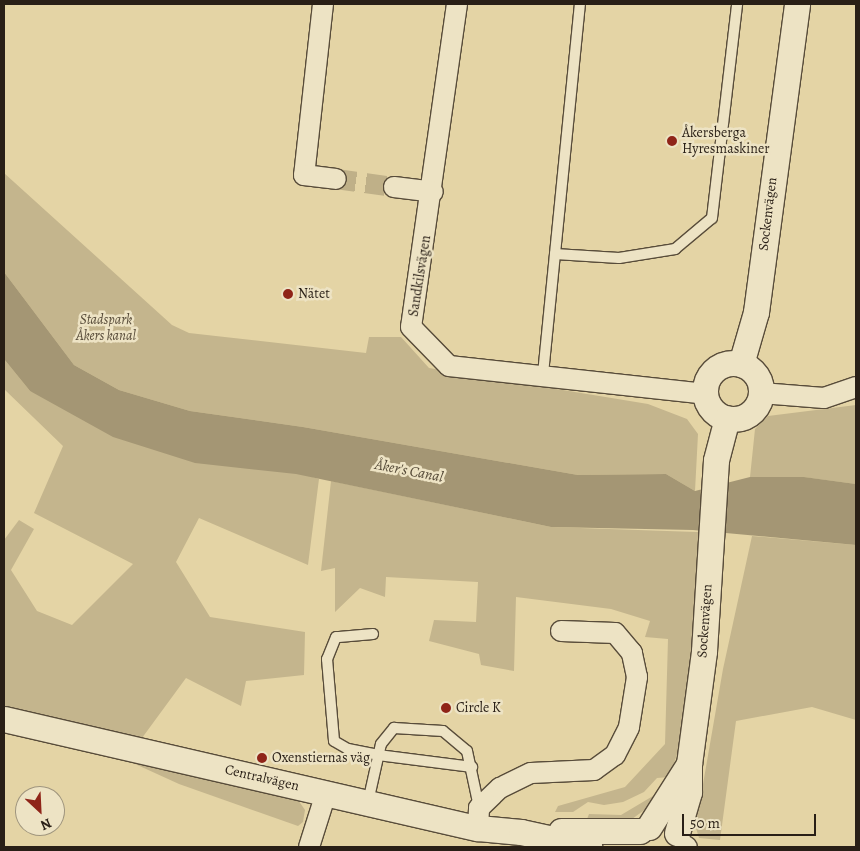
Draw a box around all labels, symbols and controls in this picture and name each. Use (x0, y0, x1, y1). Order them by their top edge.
place label: Åkersberga Hyresmaskiner (682, 125, 770, 158)
marker: Åkersberga Hyresmaskiner (666, 135, 678, 147)
street label: Sockenvägen (755, 176, 781, 252)
street label: Sandkilsvägen (405, 234, 435, 318)
place label: Nätet (298, 286, 330, 302)
marker: Nätet (282, 288, 294, 300)
park label: Stadspark Åkers kanal (76, 312, 136, 344)
water label: Åker's Canal (373, 456, 445, 486)
street label: Sockenvägen (694, 584, 716, 658)
place label: Circle K (456, 700, 501, 716)
marker: Circle K (440, 702, 452, 714)
place label: Oxenstiernas väg (272, 750, 370, 766)
marker: Oxenstiernas väg (256, 752, 268, 764)
street label: Centralvägen (223, 761, 301, 795)
north arrow (15, 786, 65, 836)
scale bar (685, 804, 819, 836)
text: N (37, 813, 55, 835)
text: 50 m (690, 813, 720, 833)

